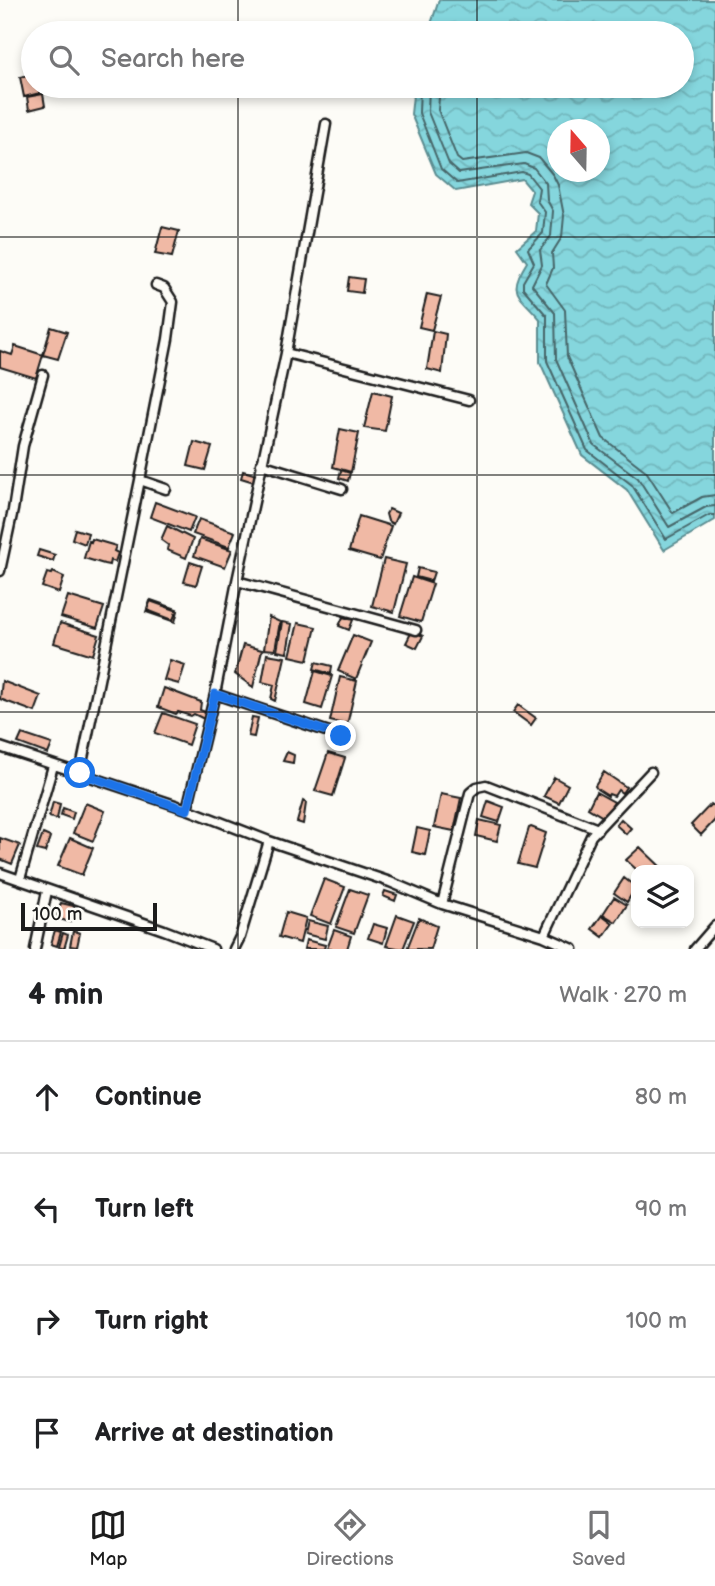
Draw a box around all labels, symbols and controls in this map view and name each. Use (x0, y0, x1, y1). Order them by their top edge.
search box (21, 21, 694, 98)
icon: search (45, 41, 83, 79)
text: Search here (101, 44, 245, 75)
north arrow (547, 119, 610, 182)
route end (325, 720, 356, 751)
route start (64, 757, 95, 788)
map controls (631, 865, 694, 928)
button: layers (631, 865, 694, 928)
scale bar (21, 900, 158, 932)
text: 100 m (32, 903, 83, 926)
text: 4 min (28, 977, 103, 1013)
text: Walk · 270 m (559, 981, 687, 1009)
icon: ahead (28, 1078, 66, 1116)
text: Continue (95, 1082, 202, 1113)
text: 80 m (635, 1083, 687, 1111)
icon: left (28, 1190, 66, 1228)
text: Turn left (95, 1194, 194, 1225)
text: 90 m (635, 1195, 687, 1223)
icon: right (28, 1302, 66, 1340)
text: Turn right (95, 1306, 208, 1337)
text: 100 m (626, 1307, 687, 1335)
icon: arrive (28, 1414, 66, 1452)
text: Arrive at destination (95, 1418, 334, 1449)
tab: Map (89, 1506, 128, 1571)
tab: Directions (306, 1506, 394, 1571)
tab: Saved (572, 1506, 626, 1571)

